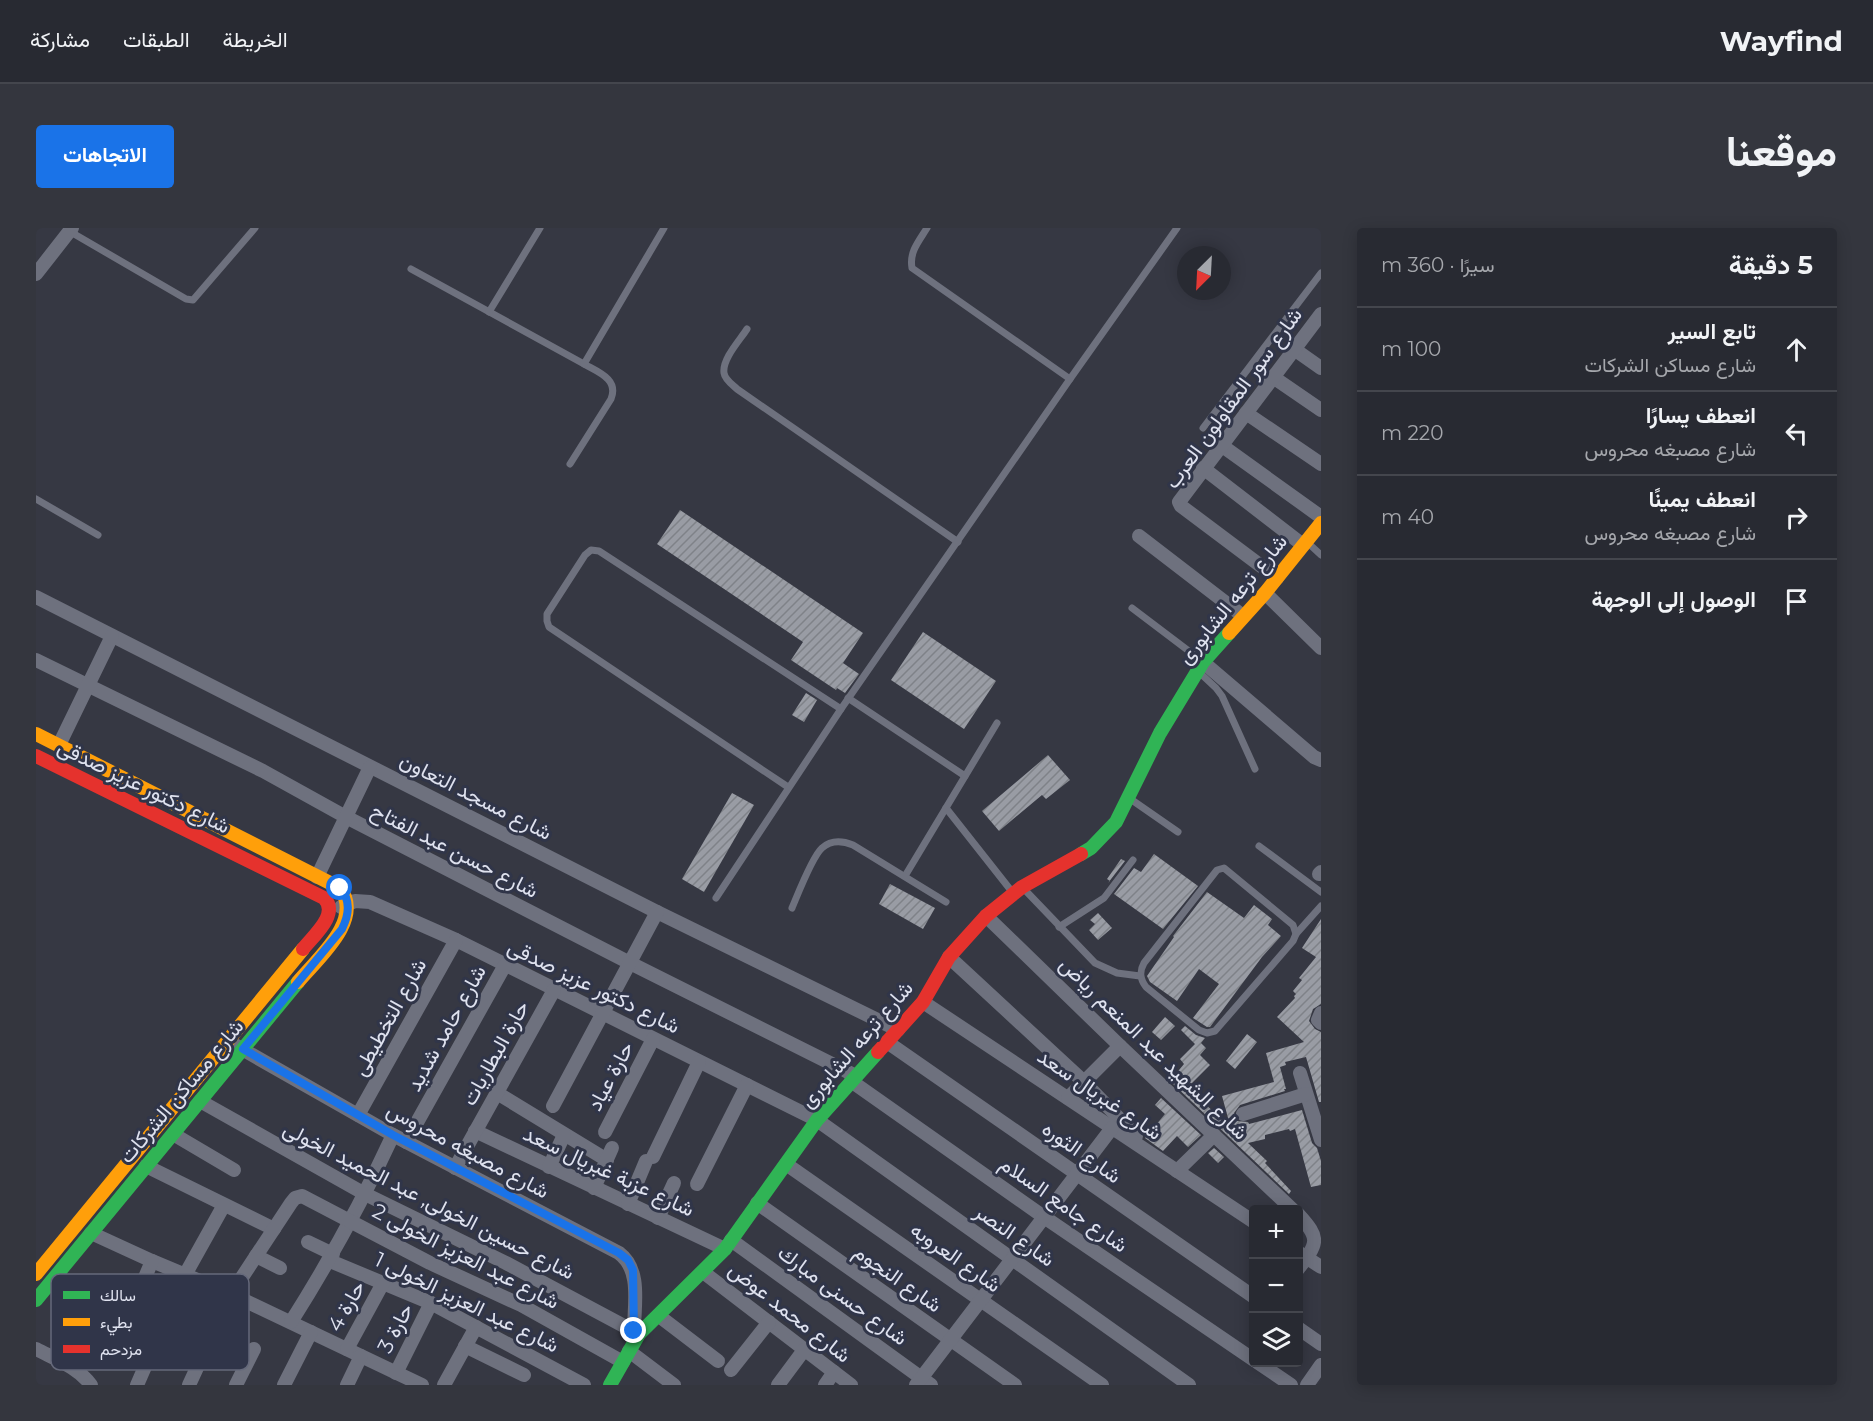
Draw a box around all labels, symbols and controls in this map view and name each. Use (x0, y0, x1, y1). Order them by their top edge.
text: Wayfind (1720, 24, 1843, 58)
text: مشاركة (30, 27, 90, 52)
text: الطبقات (123, 27, 190, 52)
text: الخريطة (223, 27, 288, 52)
button: الاتجاهات (36, 125, 174, 188)
text: موقعنا (1726, 125, 1837, 177)
north arrow (1177, 246, 1231, 300)
text: 5 دقيقة (1729, 249, 1813, 281)
text: سيرًا · 360 m (1381, 253, 1494, 277)
street label: شارع سور المقاولون العرب (1159, 303, 1309, 494)
text: تابع السير (1668, 318, 1756, 345)
icon: ahead (1780, 333, 1813, 366)
text: 100 m (1381, 337, 1441, 361)
text: شارع مساكن الشركات (1584, 353, 1756, 377)
text: انعطف يسارًا (1646, 402, 1756, 429)
icon: left (1780, 417, 1813, 450)
text: 220 m (1381, 421, 1443, 445)
text: شارع مصبغه محروس (1584, 437, 1756, 461)
text: انعطف يمينًا (1648, 486, 1756, 513)
icon: right (1780, 501, 1813, 534)
text: 40 m (1381, 505, 1434, 529)
text: شارع مصبغه محروس (1584, 521, 1756, 545)
street label: شارع ترعه الشابورى (1172, 529, 1294, 670)
icon: arrive (1780, 585, 1813, 618)
text: الوصول إلى الوجهة (1591, 586, 1756, 613)
street label: شارع دكتور عزيز صدقى (53, 733, 234, 840)
street label: شارع مسجد التعاون (395, 747, 556, 847)
street label: شارع حسن عبد الفتاح (366, 797, 543, 905)
route start (326, 874, 352, 900)
street label: شارع دكتور عزيز صدقى (503, 933, 684, 1040)
street label: شارع الشهيد عبد المنعم رياض (1053, 951, 1253, 1146)
street label: شارع التخطيطى (347, 954, 433, 1081)
street label: شارع حامد شديد (401, 960, 493, 1097)
street label: شارع ترعه الشابورى (794, 976, 919, 1114)
street label: حارة البطاريات (456, 996, 535, 1110)
street label: شارع مساكن الشركات (114, 1014, 250, 1169)
street label: حارة عياد (581, 1037, 639, 1115)
street label: شارع غبريال سعد (1032, 1043, 1167, 1147)
street label: شارع مصبغه محروس (382, 1097, 553, 1205)
street label: شارع حسين الخولى, عبد الحميد الخولى (278, 1115, 579, 1286)
street label: شارع الثوره (1036, 1116, 1126, 1190)
street label: شارع عزبة غبريال سعد (519, 1120, 699, 1223)
street label: شارع جامع السلام (994, 1151, 1133, 1259)
street label: شارع عبد العزيز الخولى 2 (368, 1198, 564, 1316)
street label: شارع النصر (968, 1198, 1060, 1273)
map controls (1249, 1205, 1303, 1367)
button: + (1249, 1205, 1303, 1259)
street label: شارع العروبه (905, 1217, 1006, 1299)
street label: شارع النجوم (848, 1239, 947, 1319)
street label: شارع حسنى مبارك (772, 1240, 913, 1352)
street label: شارع عبد العزيز الخولى 1 (370, 1247, 563, 1359)
street label: شارع محمد عوض (723, 1256, 856, 1369)
button: − (1249, 1259, 1303, 1313)
legend (51, 1274, 249, 1370)
street label: حارة 4 (322, 1276, 371, 1336)
text: سالك (100, 1286, 136, 1305)
street label: حارة 3 (372, 1299, 419, 1357)
text: بطيء (100, 1313, 132, 1336)
button: layers (1249, 1313, 1303, 1367)
route end (620, 1317, 646, 1343)
text: مزدحم (100, 1340, 142, 1360)

